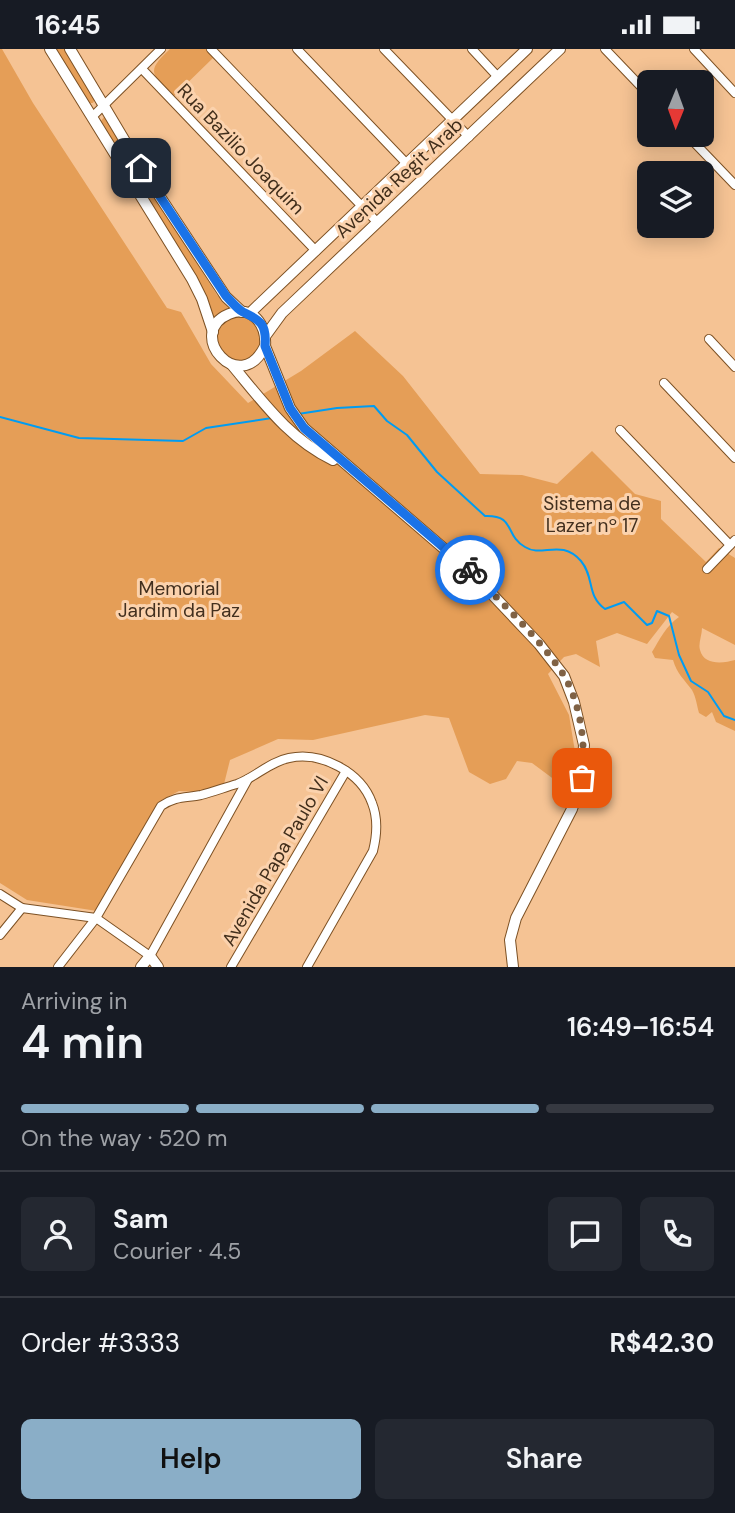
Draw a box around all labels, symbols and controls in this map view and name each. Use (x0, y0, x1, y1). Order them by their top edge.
text: 16:45 (35, 8, 101, 42)
north arrow (637, 70, 714, 147)
map controls (637, 70, 714, 238)
street label: Rua Bazilio Joaquim (172, 78, 310, 220)
street label: Avenida Regit Arab (330, 112, 468, 244)
pin (111, 138, 171, 198)
icon: home (122, 149, 160, 187)
button: layers (637, 161, 714, 238)
park label: Sistema de Lazer nº 17 (543, 491, 641, 538)
courier (435, 535, 505, 605)
icon: bike (451, 551, 489, 589)
park label: Memorial Jardim da Paz (118, 576, 240, 623)
pin (552, 748, 612, 808)
icon: bag (563, 759, 601, 797)
street label: Avenida Papa Paulo VI (216, 771, 334, 951)
text: Arriving in (21, 986, 127, 1016)
text: 16:49–16:54 (567, 1010, 714, 1044)
text: 4 min (21, 1012, 144, 1072)
text: On the way · 520 m (21, 1123, 227, 1153)
button: person (21, 1197, 95, 1271)
button: chat (548, 1197, 622, 1271)
button: phone (640, 1197, 714, 1271)
text: Sam (113, 1202, 168, 1236)
text: Courier · 4.5 (113, 1236, 241, 1266)
text: Order #3333 (21, 1326, 180, 1360)
text: R$42.30 (609, 1326, 714, 1360)
button: Help (21, 1419, 361, 1499)
button: Share (375, 1419, 714, 1499)

